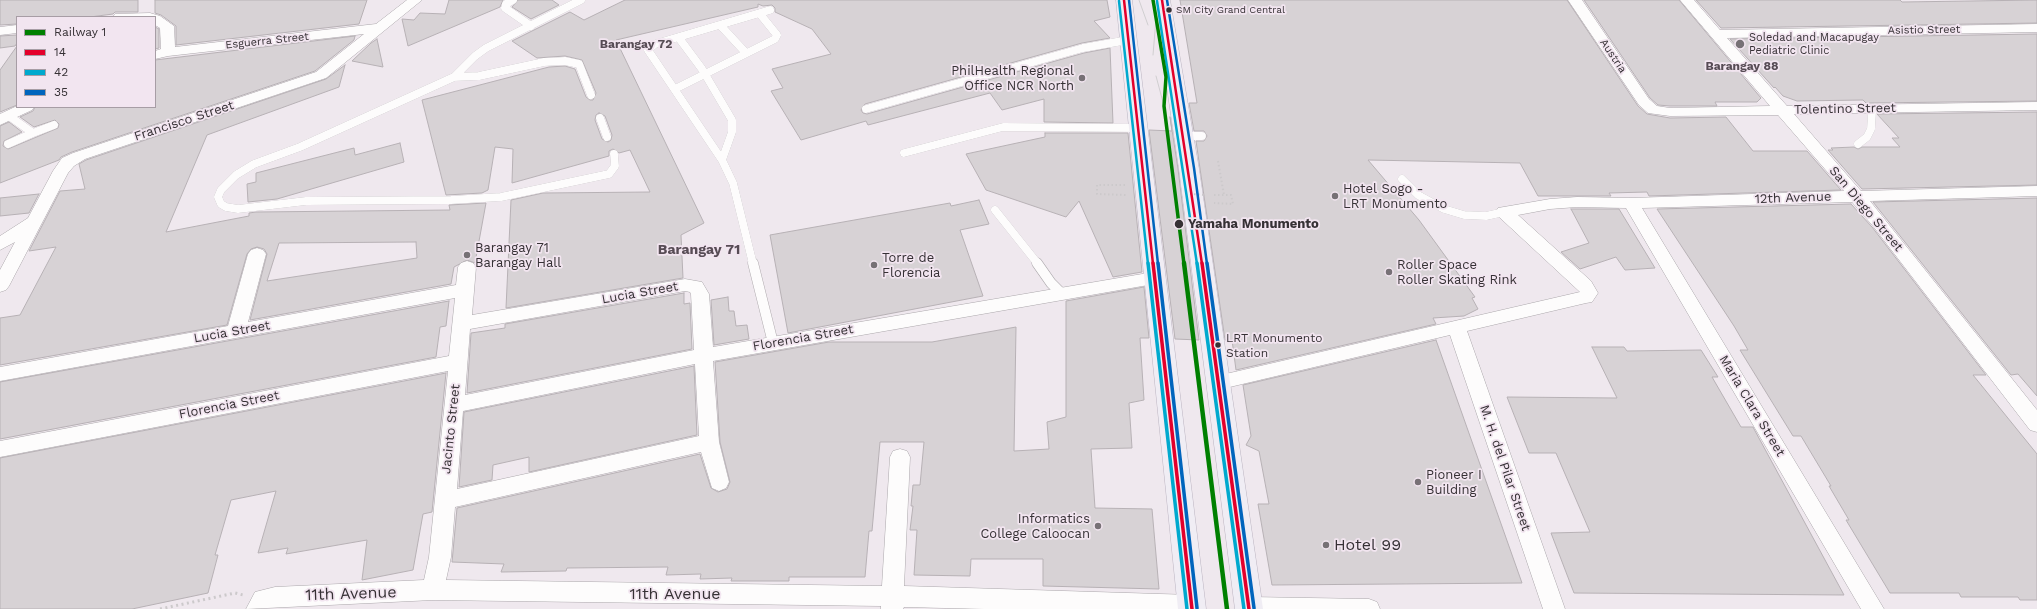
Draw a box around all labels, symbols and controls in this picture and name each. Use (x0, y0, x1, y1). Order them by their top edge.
place label: SM City Grand Central (1176, 4, 1285, 16)
marker: SM City Grand Central (1164, 5, 1174, 15)
legend (16, 16, 156, 108)
street label: Asistio Street (1888, 23, 1960, 37)
text: Railway 1 (54, 25, 106, 39)
street label: Esguerra Street (225, 30, 309, 52)
place label: Soledad and Macapugay Pediatric Clinic (1749, 31, 1879, 57)
district label: Barangay 72 (600, 37, 672, 51)
street label: Austria (1597, 37, 1629, 75)
marker: Soledad and Macapugay Pediatric Clinic (1734, 38, 1746, 50)
text: 14 (54, 45, 66, 59)
district label: Barangay 88 (1705, 59, 1779, 73)
place label: PhilHealth Regional Office NCR North (951, 63, 1074, 94)
text: 42 (54, 65, 68, 79)
marker: PhilHealth Regional Office NCR North (1077, 73, 1087, 83)
text: 35 (54, 85, 68, 99)
street label: Francisco Street (132, 97, 236, 145)
street label: Tolentino Street (1794, 100, 1896, 118)
street label: San Diego Street (1826, 163, 1906, 255)
place label: Hotel Sogo - LRT Monumento (1343, 181, 1447, 212)
street label: 12th Avenue (1754, 189, 1832, 207)
marker: Hotel Sogo - LRT Monumento (1330, 191, 1340, 201)
place label: Yamaha Monumento (1188, 216, 1319, 232)
marker: Yamaha Monumento (1173, 218, 1185, 230)
place label: Barangay 71 Barangay Hall (475, 240, 561, 271)
district label: Barangay 71 (658, 242, 740, 258)
marker: Barangay 71 Barangay Hall (462, 250, 472, 260)
place label: Torre de Florencia (882, 250, 940, 281)
place label: Roller Space Roller Skating Rink (1397, 257, 1517, 288)
marker: Torre de Florencia (869, 260, 879, 270)
marker: Roller Space Roller Skating Rink (1384, 267, 1394, 277)
street label: Lucia Street (601, 279, 679, 307)
street label: Lucia Street (193, 318, 271, 346)
street label: Florencia Street (751, 321, 855, 355)
place label: LRT Monumento Station (1226, 331, 1322, 359)
marker: LRT Monumento Station (1213, 340, 1223, 350)
street label: Maria Clara Street (1716, 353, 1788, 459)
street label: Jacinto Street (439, 383, 463, 475)
street label: Florencia Street (177, 388, 281, 422)
street label: M. H. del Pilar Street (1476, 403, 1534, 533)
place label: Pioneer I Building (1426, 467, 1482, 498)
marker: Pioneer I Building (1413, 477, 1423, 487)
place label: Informatics College Caloocan (980, 511, 1090, 542)
marker: Informatics College Caloocan (1093, 521, 1103, 531)
place label: Hotel 99 (1334, 535, 1401, 555)
marker: Hotel 99 (1321, 540, 1331, 550)
street label: 11th Avenue (305, 583, 397, 605)
street label: 11th Avenue (629, 584, 721, 604)

